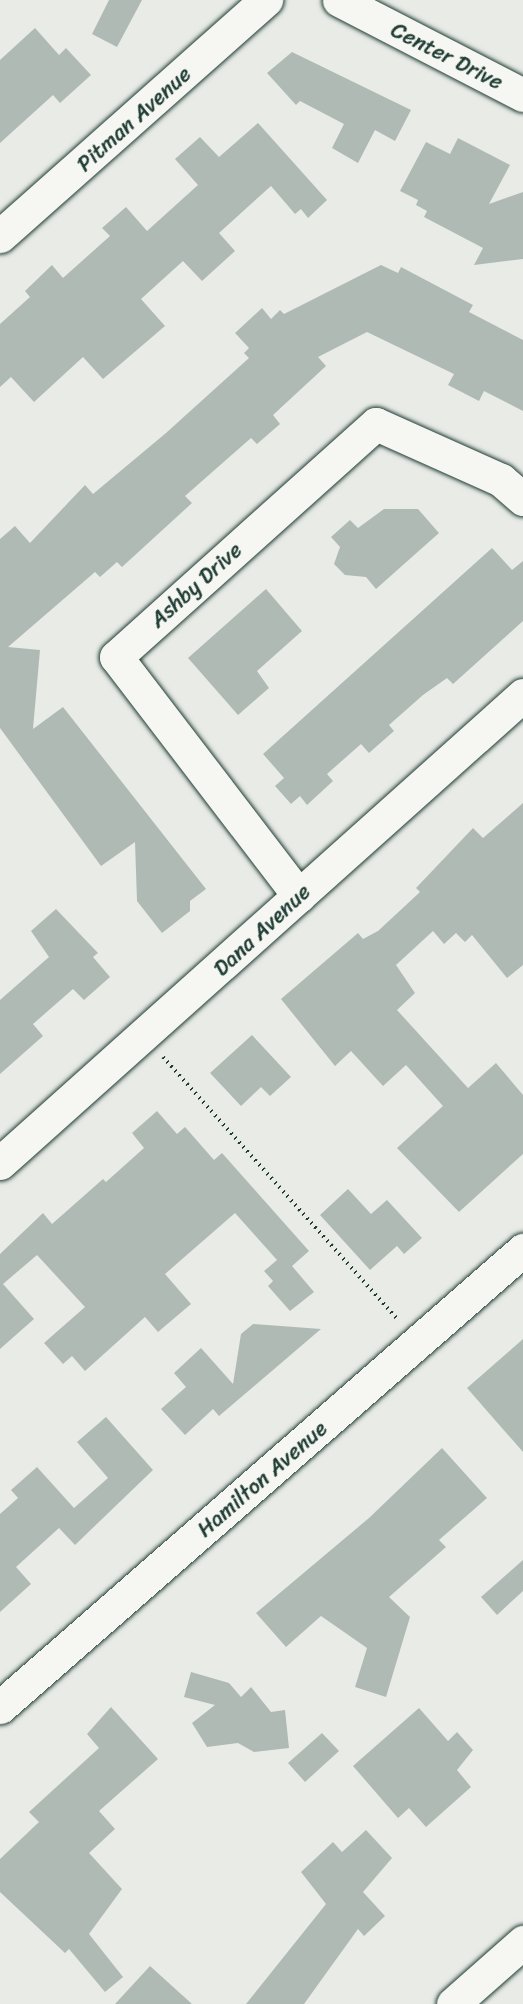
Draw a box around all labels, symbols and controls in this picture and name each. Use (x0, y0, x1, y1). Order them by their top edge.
street label: Center Drive (387, 16, 507, 96)
street label: Pitman Avenue (71, 61, 197, 177)
street label: Ashby Drive (145, 537, 247, 633)
street label: Dana Avenue (208, 878, 316, 982)
street label: Hamilton Avenue (192, 1415, 332, 1543)

